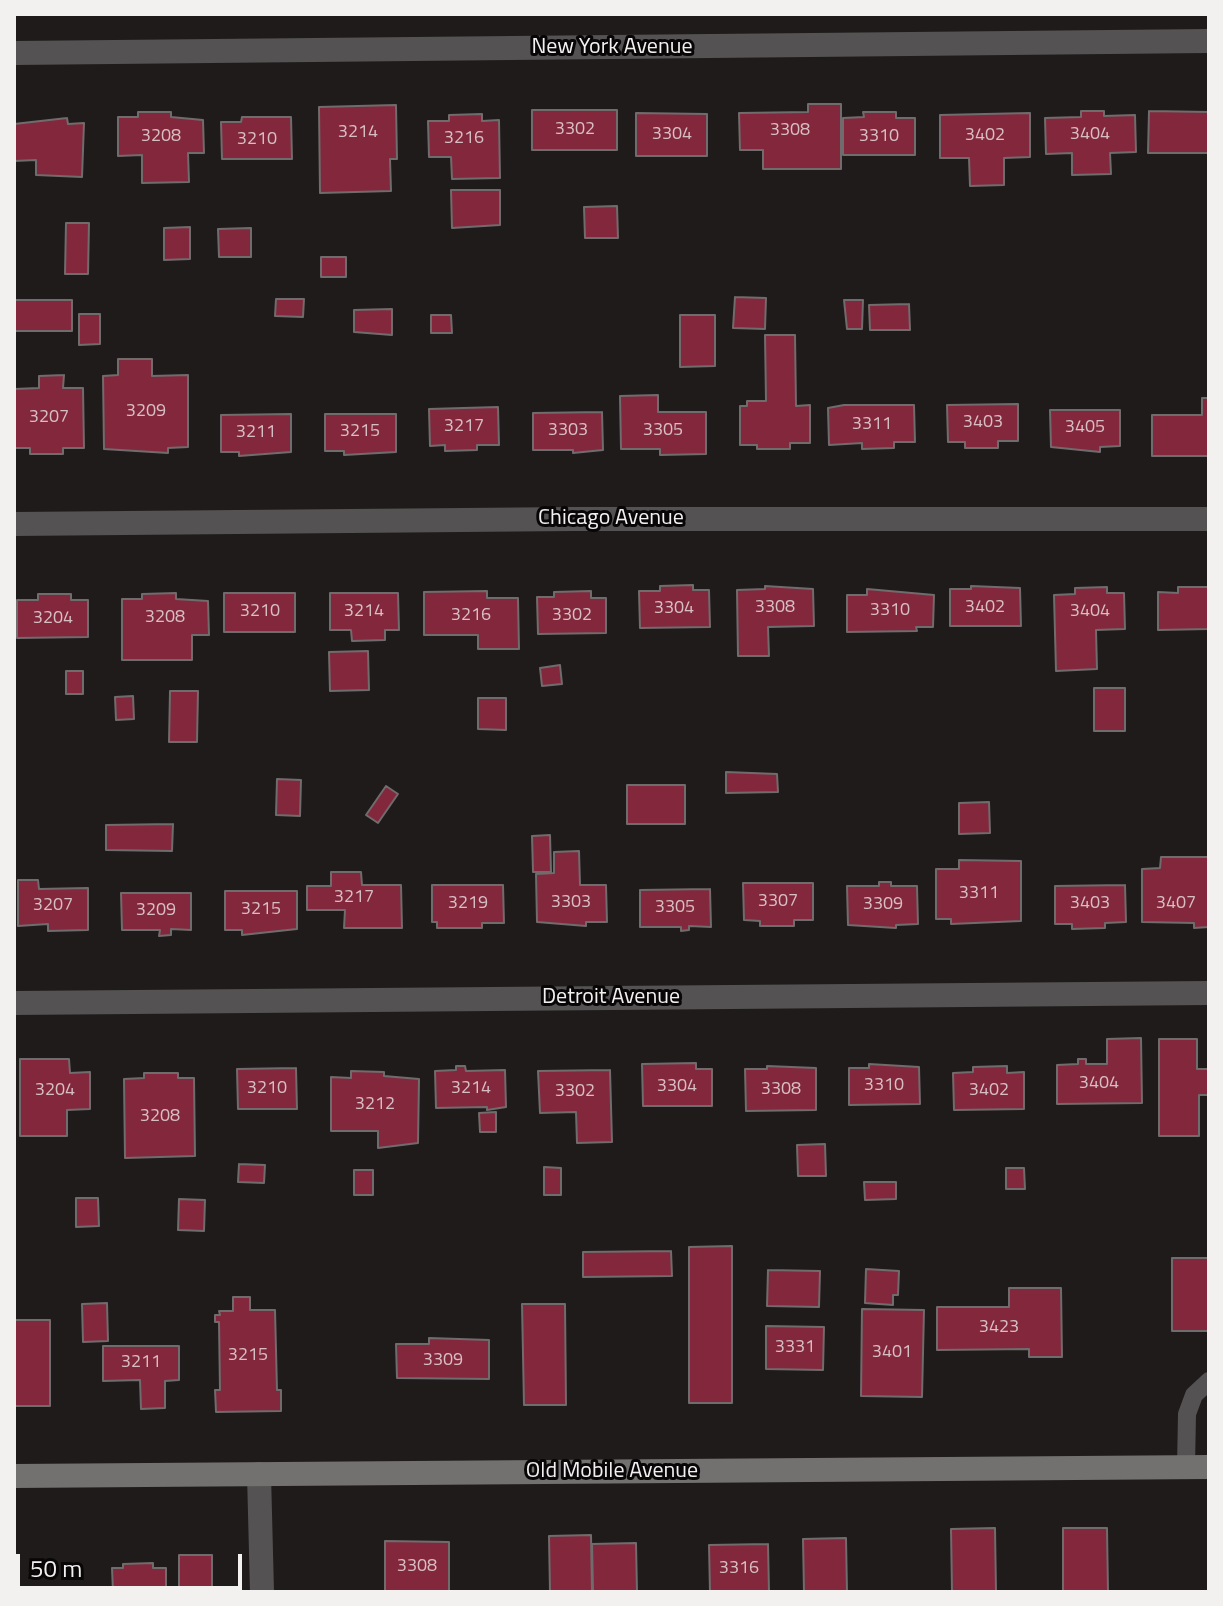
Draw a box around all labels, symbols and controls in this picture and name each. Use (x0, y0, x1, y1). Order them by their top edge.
street label: New York Avenue (531, 35, 693, 61)
house number: 3302 (555, 119, 595, 141)
house number: 3308 (770, 120, 810, 142)
house number: 3214 (338, 122, 378, 144)
house number: 3304 (652, 124, 692, 146)
house number: 3404 (1070, 124, 1110, 146)
house number: 3402 (965, 125, 1005, 147)
house number: 3208 (141, 126, 181, 148)
house number: 3310 (859, 126, 899, 148)
house number: 3216 (444, 128, 484, 150)
house number: 3210 (237, 129, 277, 151)
house number: 3209 (126, 401, 166, 423)
house number: 3207 (29, 407, 69, 429)
house number: 3403 (963, 412, 1003, 434)
house number: 3311 (852, 414, 892, 436)
house number: 3217 (444, 416, 484, 438)
house number: 3405 (1065, 417, 1105, 439)
house number: 3303 (548, 420, 588, 442)
house number: 3305 (643, 420, 683, 442)
house number: 3215 (340, 421, 380, 443)
house number: 3211 (236, 422, 276, 444)
street label: Chicago Avenue (538, 506, 684, 532)
house number: 3308 (755, 597, 795, 619)
house number: 3402 (965, 597, 1005, 619)
house number: 3304 (654, 598, 694, 620)
house number: 3310 (870, 600, 910, 622)
house number: 3210 (240, 601, 280, 623)
house number: 3214 (344, 601, 384, 623)
house number: 3404 (1070, 601, 1110, 623)
house number: 3216 (451, 605, 491, 627)
house number: 3302 (552, 605, 592, 627)
house number: 3208 (145, 607, 185, 629)
house number: 3204 (33, 608, 73, 630)
house number: 3311 (959, 883, 999, 905)
house number: 3217 (334, 887, 374, 909)
house number: 3307 (758, 891, 798, 913)
house number: 3303 (551, 892, 591, 914)
house number: 3219 (448, 893, 488, 915)
house number: 3403 (1070, 893, 1110, 915)
house number: 3407 (1156, 893, 1196, 915)
house number: 3309 (863, 894, 903, 916)
house number: 3207 (33, 895, 73, 917)
house number: 3305 (655, 897, 695, 919)
house number: 3215 (241, 899, 281, 921)
house number: 3209 (136, 900, 176, 922)
street label: Detroit Avenue (542, 985, 680, 1011)
house number: 3404 (1079, 1073, 1119, 1095)
house number: 3310 (864, 1075, 904, 1097)
house number: 3304 (657, 1076, 697, 1098)
house number: 3210 (247, 1078, 287, 1100)
house number: 3214 (451, 1078, 491, 1100)
house number: 3308 (761, 1079, 801, 1101)
house number: 3204 (35, 1080, 75, 1102)
house number: 3402 (969, 1080, 1009, 1102)
house number: 3302 (555, 1081, 595, 1103)
house number: 3212 (355, 1094, 395, 1116)
house number: 3208 (140, 1106, 180, 1128)
house number: 3423 (979, 1317, 1019, 1339)
house number: 3331 (775, 1337, 815, 1359)
house number: 3401 (872, 1342, 912, 1364)
house number: 3215 (228, 1345, 268, 1367)
house number: 3309 (423, 1350, 463, 1372)
house number: 3211 (121, 1352, 161, 1374)
street label: Old Mobile Avenue (526, 1459, 698, 1485)
scale bar (20, 1538, 246, 1588)
text: 50 m (30, 1550, 82, 1586)
house number: 3308 (397, 1556, 437, 1578)
house number: 3316 (719, 1558, 759, 1580)

